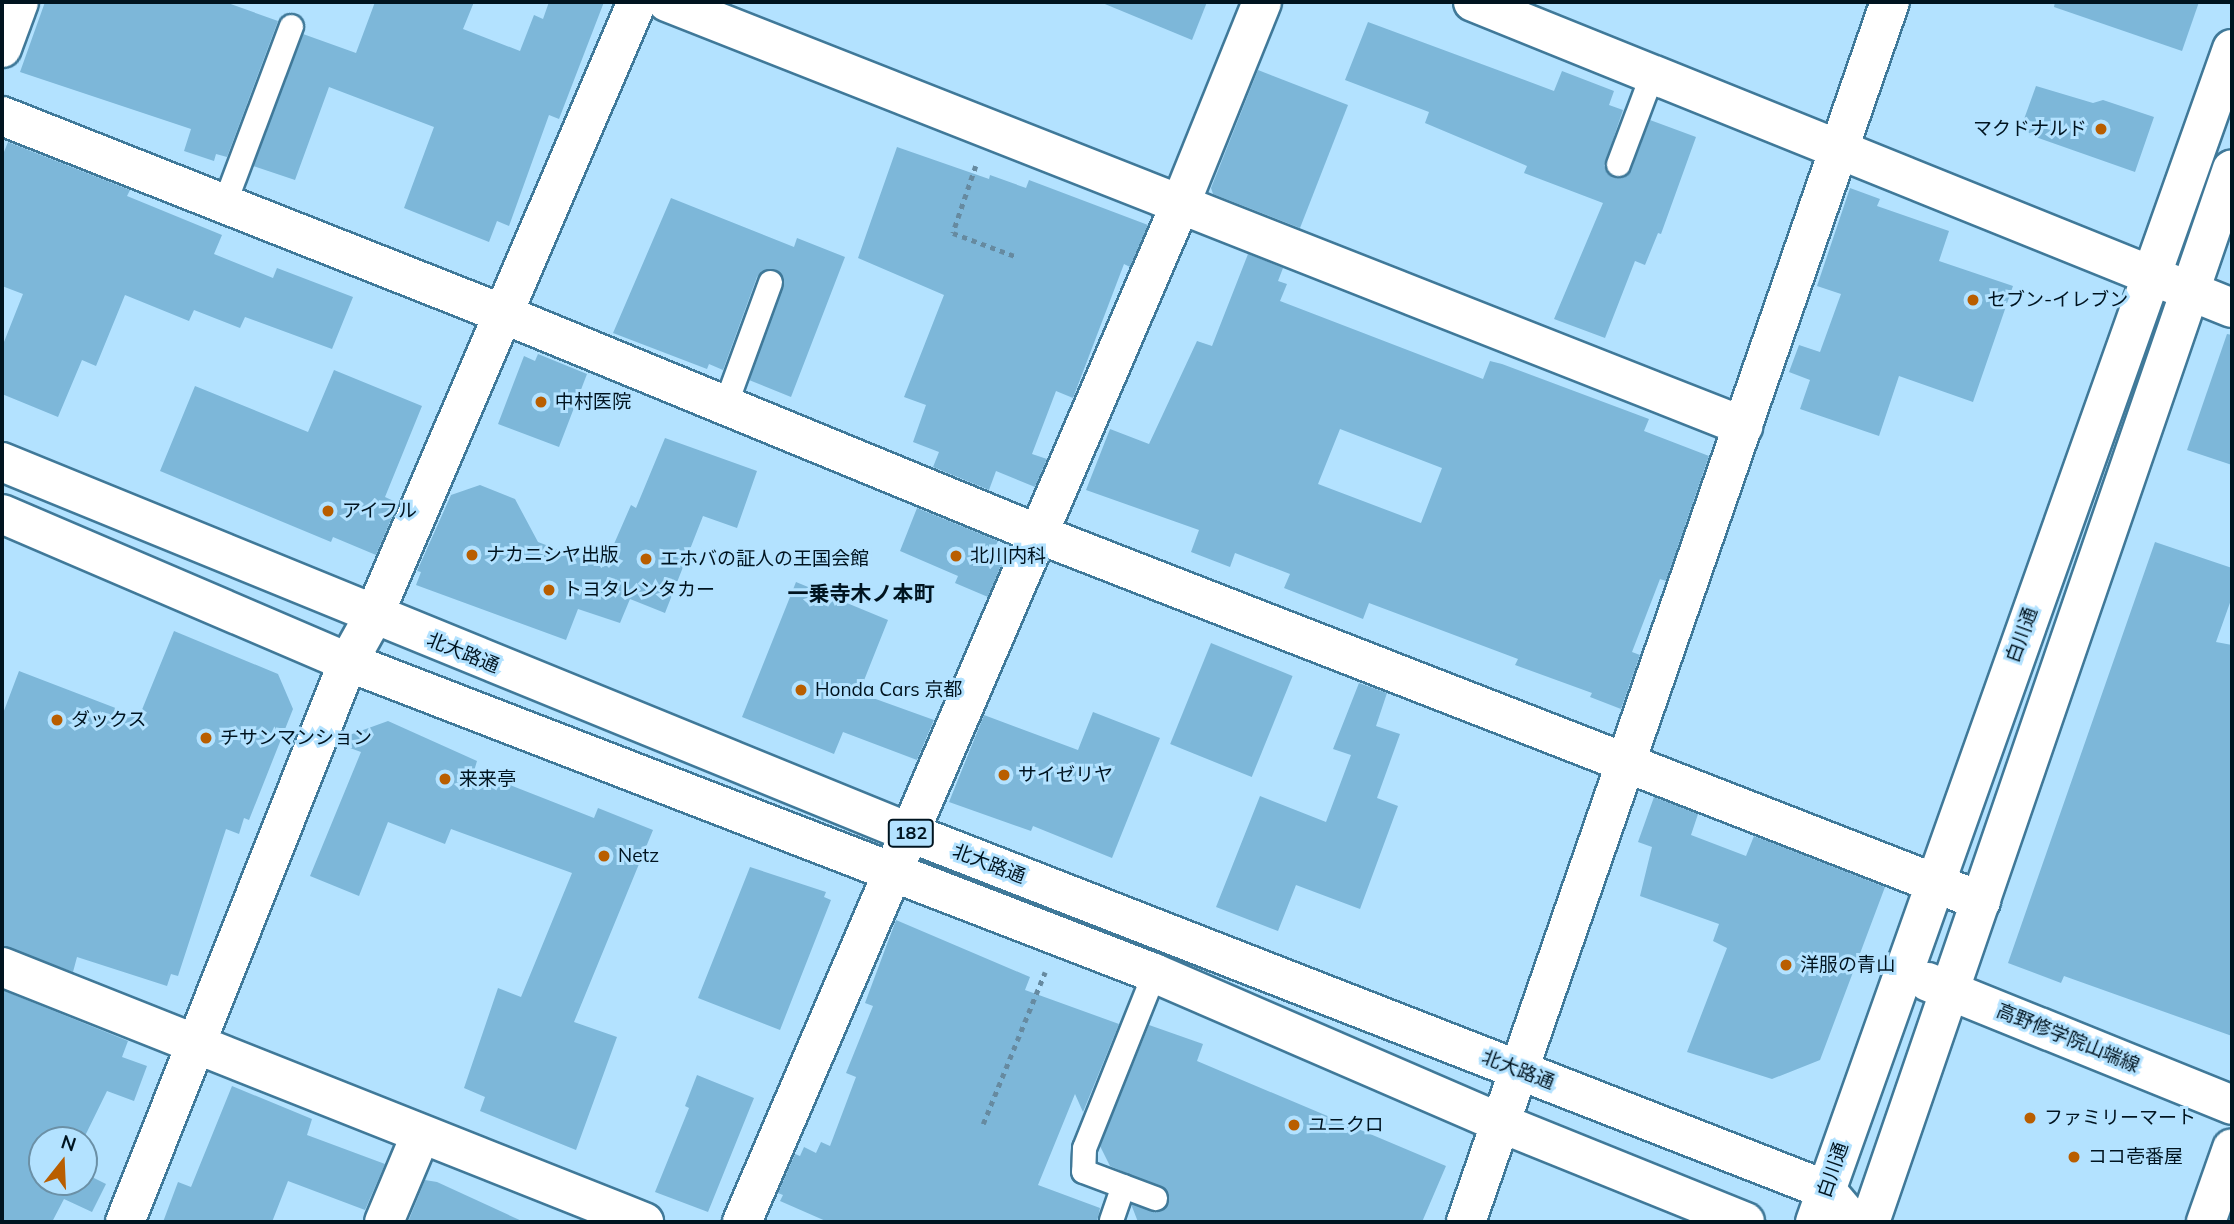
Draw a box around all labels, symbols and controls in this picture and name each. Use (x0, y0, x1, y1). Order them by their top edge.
place label: マクドナルド (1973, 118, 2087, 140)
marker: マクドナルド (2093, 121, 2109, 137)
place label: セブン-イレブン (1987, 289, 2128, 311)
marker: セブン-イレブン (1965, 292, 1981, 308)
place label: 中村医院 (555, 391, 631, 413)
marker: 中村医院 (533, 394, 549, 410)
place label: アイフル (342, 500, 418, 522)
marker: アイフル (320, 503, 336, 519)
place label: ナカニシヤ出版 (486, 544, 619, 566)
place label: 北川内科 (970, 545, 1046, 567)
marker: ナカニシヤ出版 (464, 547, 480, 563)
place label: エホバの証人の王国会館 (660, 548, 869, 570)
marker: 北川内科 (948, 548, 964, 564)
marker: エホバの証人の王国会館 (638, 551, 654, 567)
place label: トヨタレンタカー (563, 579, 715, 601)
district label: 一乗寺木ノ本町 (788, 580, 934, 606)
marker: トヨタレンタカー (541, 582, 557, 598)
street label: 白川通 (2002, 604, 2042, 666)
street label: 北大路通 (423, 628, 503, 678)
place label: Honda Cars 京都 (815, 679, 963, 701)
marker: Honda Cars 京都 (793, 682, 809, 698)
place label: ダックス (71, 709, 147, 731)
marker: ダックス (49, 712, 65, 728)
place label: チサンマンション (220, 727, 372, 749)
marker: チサンマンション (198, 730, 214, 746)
place label: サイゼリヤ (1018, 764, 1113, 786)
marker: サイゼリヤ (996, 767, 1012, 783)
place label: 来来亭 (459, 768, 516, 790)
marker: 来来亭 (437, 771, 453, 787)
road number: 182 (886, 818, 936, 848)
street label: 北大路通 (949, 840, 1029, 888)
place label: Netz (618, 845, 659, 867)
marker: Netz (596, 848, 612, 864)
place label: 洋服の青山 (1800, 954, 1895, 976)
marker: 洋服の青山 (1778, 957, 1794, 973)
street label: 高野修学院山端線 (1993, 999, 2143, 1077)
street label: 北大路通 (1478, 1046, 1558, 1094)
place label: ファミリーマート (2044, 1107, 2196, 1129)
marker: ファミリーマート (2022, 1110, 2038, 1126)
place label: ユニクロ (1308, 1114, 1384, 1136)
marker: ユニクロ (1286, 1117, 1302, 1133)
north arrow (28, 1126, 98, 1196)
text: N (58, 1129, 79, 1157)
street label: 白川通 (1813, 1139, 1853, 1201)
place label: ココ壱番屋 (2088, 1146, 2183, 1168)
marker: ココ壱番屋 (2066, 1149, 2082, 1165)

